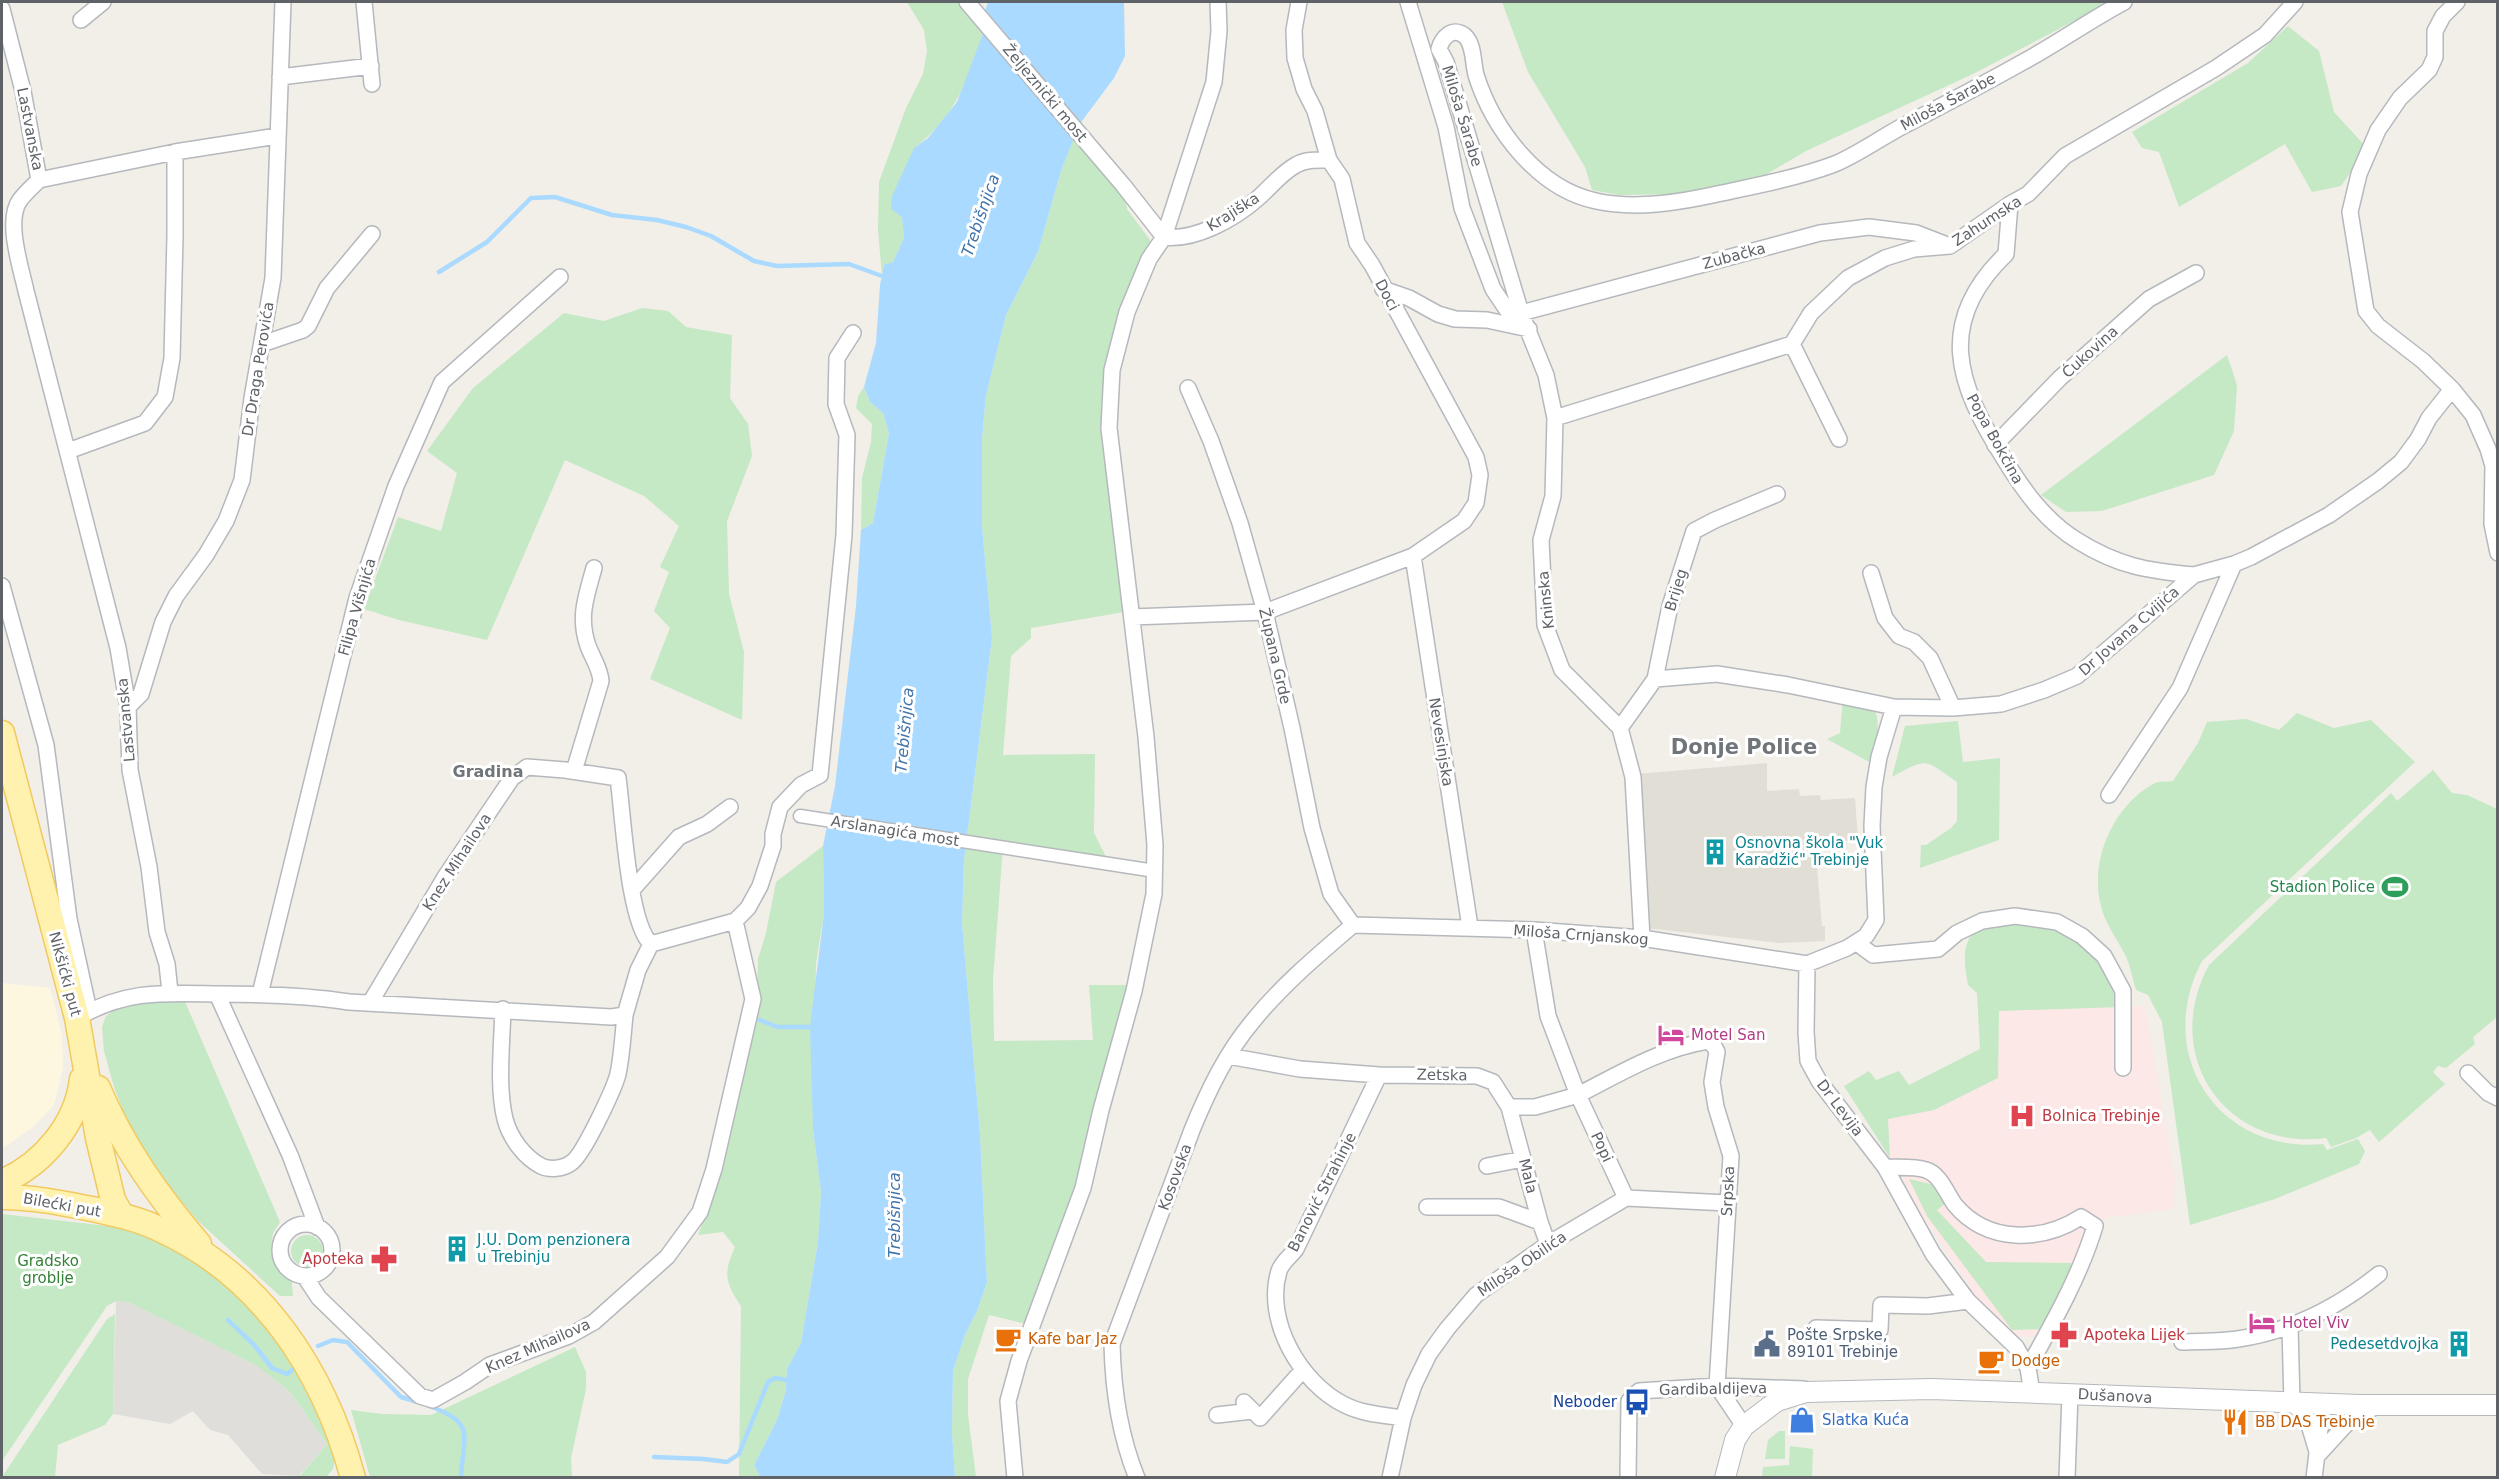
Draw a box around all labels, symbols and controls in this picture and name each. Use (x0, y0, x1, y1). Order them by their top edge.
street label: Željeznički most (999, 40, 1092, 146)
street label: Miloša Šarabe (1438, 63, 1487, 169)
street label: Miloša Šarabe (1897, 69, 1999, 135)
street label: Lastvanska (13, 86, 47, 172)
water label: Trebišnjica (958, 172, 1003, 259)
street label: Krajiška (1203, 189, 1263, 235)
street label: Zahumska (1949, 192, 2025, 250)
street label: Zubačka (1701, 239, 1767, 273)
street label: Doci (1371, 276, 1403, 314)
street label: Dr Draga Perovića (238, 300, 278, 438)
street label: Ćukovina (2058, 321, 2122, 382)
street label: Popa Bokčina (1963, 391, 2027, 487)
street label: Filipa Višnjića (334, 556, 380, 658)
street label: Brijeg (1661, 567, 1691, 613)
street label: Kninska (1534, 570, 1558, 630)
street label: Dr Jovana Cvijića (2075, 583, 2183, 679)
street label: Župana Grde (1255, 606, 1296, 706)
street label: Lastvanska (113, 677, 139, 763)
water label: Trebišnjica (891, 687, 918, 773)
street label: Nevesinjska (1425, 696, 1457, 788)
district label: Donje Police (1671, 735, 1817, 759)
district label: Gradina (453, 762, 523, 781)
street label: Knez Mihailova (419, 810, 495, 914)
street label: Arslanagića most (830, 812, 961, 850)
place label: Osnovna škola "Vuk Karadžić" Trebinje (1735, 834, 1884, 869)
building icon: Osnovna škola "Vuk Karadžić" Trebinje (1700, 837, 1730, 867)
sports icon: Stadion Police (2380, 872, 2410, 902)
place label: Stadion Police (2270, 878, 2375, 896)
street label: Miloša Crnjanskog (1513, 921, 1649, 949)
street label: Nikšićki put (45, 930, 85, 1018)
hotel icon: Motel San (1656, 1020, 1686, 1050)
place label: Motel San (1691, 1026, 1765, 1044)
street label: Zetska (1416, 1066, 1468, 1084)
street label: Dr Levija (1813, 1076, 1867, 1140)
hospital icon: Bolnica Trebinje (2007, 1101, 2037, 1131)
place label: Bolnica Trebinje (2042, 1107, 2160, 1125)
street label: Banović Strahinje (1284, 1129, 1360, 1255)
street label: Popi (1587, 1129, 1617, 1165)
street label: Kosovska (1155, 1141, 1195, 1213)
street label: Mala (1515, 1157, 1541, 1195)
street label: Srpska (1718, 1165, 1738, 1217)
water label: Trebišnjica (885, 1172, 904, 1258)
street label: Bilećki put (22, 1189, 102, 1221)
street label: Miloša Obilića (1474, 1228, 1570, 1300)
place label: J.U. Dom penzionera u Trebinju (476, 1231, 630, 1266)
building icon: J.U. Dom penzionera u Trebinju (442, 1234, 472, 1264)
pharmacy icon: Apoteka (369, 1244, 399, 1274)
place label: Apoteka (302, 1250, 364, 1268)
park label: Gradsko groblje (17, 1252, 79, 1287)
hotel icon: Hotel Viv (2247, 1308, 2277, 1338)
place label: Hotel Viv (2282, 1314, 2350, 1332)
street label: Knez Mihailova (483, 1315, 593, 1377)
pharmacy icon: Apoteka Lijek (2049, 1320, 2079, 1350)
cafe icon: Kafe bar Jaz (993, 1324, 1023, 1354)
place label: Pošte Srpske, 89101 Trebinje (1787, 1326, 1898, 1361)
place label: Apoteka Lijek (2084, 1326, 2185, 1344)
public building icon: Pošte Srpske, 89101 Trebinje (1752, 1329, 1782, 1359)
building icon: Pedesetdvojka (2444, 1329, 2474, 1359)
place label: Kafe bar Jaz (1028, 1330, 1117, 1348)
place label: Pedesetdvojka (2330, 1335, 2439, 1353)
cafe icon: Dodge (1976, 1346, 2006, 1376)
place label: Dodge (2011, 1352, 2060, 1370)
street label: Gardibaldijeva (1659, 1379, 1767, 1399)
street label: Dušanova (2077, 1385, 2153, 1407)
bus stop icon: Neboder (1622, 1387, 1652, 1417)
place label: Neboder (1553, 1393, 1618, 1411)
shop icon: Slatka Kuća (1787, 1405, 1817, 1435)
restaurant icon: BB DAS Trebinje (2220, 1407, 2250, 1437)
place label: Slatka Kuća (1822, 1411, 1909, 1429)
place label: BB DAS Trebinje (2255, 1413, 2375, 1431)

